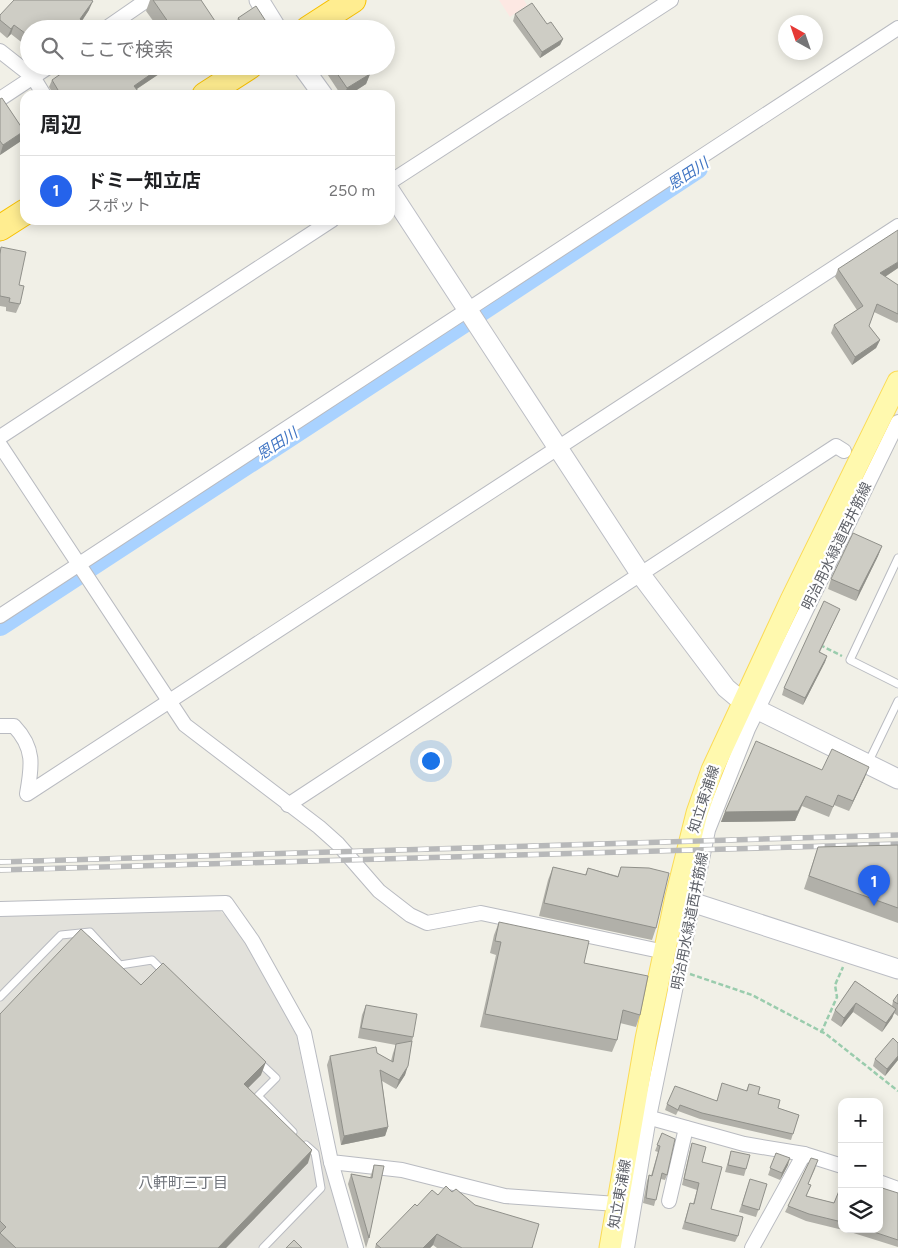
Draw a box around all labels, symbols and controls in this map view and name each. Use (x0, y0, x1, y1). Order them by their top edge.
north arrow (778, 15, 823, 60)
search box (20, 20, 395, 75)
icon: search (38, 34, 66, 62)
text: ここで検索 (78, 38, 173, 61)
text: 周辺 (40, 112, 82, 137)
water label: 恩田川 (664, 153, 713, 194)
text: ドミー知立店 (87, 169, 201, 192)
text: 1 (53, 181, 59, 200)
text: 250 m (329, 181, 375, 200)
text: スポット (87, 196, 151, 215)
water label: 恩田川 (253, 423, 302, 464)
street label: 明治用水緑道西井筋線 (799, 479, 875, 613)
your location (418, 748, 444, 774)
street label: 知立東浦線 (685, 763, 723, 835)
street label: 明治用水緑道西井筋線 (668, 851, 712, 991)
pin: 1 (858, 865, 890, 906)
map controls (838, 1098, 883, 1233)
button: + (838, 1098, 883, 1143)
button: − (838, 1143, 883, 1188)
street label: 知立東浦線 (606, 1158, 634, 1230)
district label: 八軒町三丁目 (138, 1174, 228, 1192)
button: layers (838, 1188, 883, 1233)

